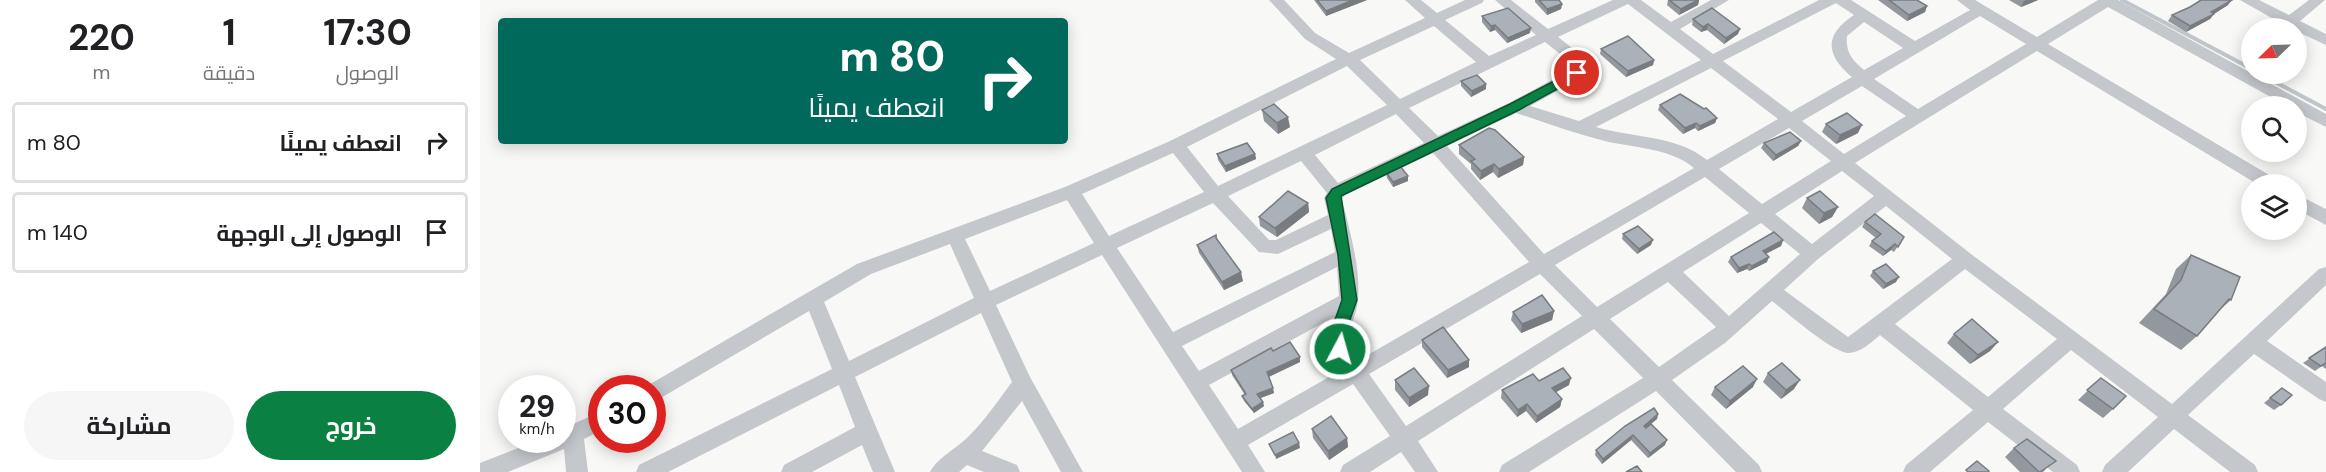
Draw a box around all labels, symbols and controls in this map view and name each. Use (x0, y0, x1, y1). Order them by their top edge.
text: 1 (223, 9, 236, 56)
text: 17:30 (323, 9, 412, 56)
text: 220 (68, 14, 135, 61)
north arrow (2241, 18, 2307, 84)
map controls (2241, 18, 2307, 240)
text: 80 m (839, 29, 945, 84)
icon: right (966, 42, 1044, 120)
pin (1551, 47, 1602, 98)
icon: arrive (1560, 56, 1593, 89)
text: m (93, 59, 110, 85)
text: دقيقة (203, 60, 255, 86)
text: الوصول (336, 60, 399, 86)
text: انعطف يمينًا (808, 90, 945, 125)
button: search (2241, 96, 2307, 162)
icon: right (420, 126, 453, 159)
text: 80 m (27, 128, 81, 157)
text: انعطف يمينًا (280, 129, 402, 158)
button: layers (2241, 174, 2307, 240)
icon: arrive (420, 216, 453, 249)
text: 140 m (27, 218, 88, 247)
text: الوصول إلى الوجهة (216, 219, 402, 248)
position arrow (1308, 317, 1372, 381)
speed limit sign: 30 (588, 375, 666, 453)
text: 29 (519, 387, 555, 426)
button: مشاركة (24, 391, 234, 460)
button: خروج (246, 391, 456, 460)
text: km/h (519, 419, 555, 439)

